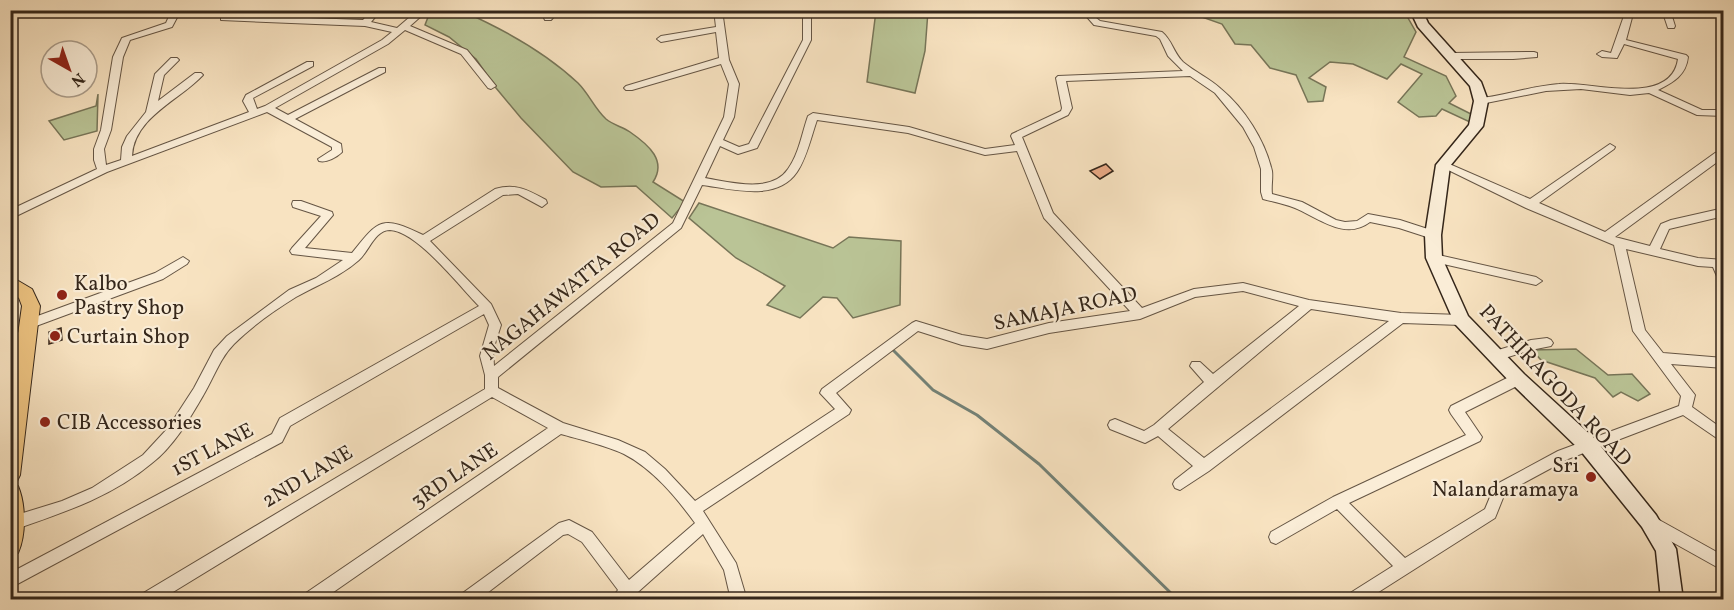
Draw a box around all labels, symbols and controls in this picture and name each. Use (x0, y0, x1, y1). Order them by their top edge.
north arrow (39, 39, 99, 99)
text: N (66, 67, 89, 91)
street label: NAGAHAWATTA ROAD (477, 206, 667, 368)
place label: Kalbo Pastry Shop (74, 270, 184, 323)
street label: SAMAJA ROAD (991, 280, 1140, 339)
marker: Kalbo Pastry Shop (55, 288, 69, 302)
street label: PATHIRAGODA ROAD (1472, 299, 1638, 474)
place label: Curtain Shop (67, 323, 190, 352)
marker: Curtain Shop (48, 329, 62, 343)
place label: CIB Accessories (57, 409, 202, 438)
marker: CIB Accessories (38, 415, 52, 429)
street label: 1ST LANE (166, 417, 259, 484)
street label: 3RD LANE (406, 436, 504, 516)
street label: 2ND LANE (257, 439, 359, 516)
place label: Sri Nalandaramaya (1432, 452, 1579, 505)
marker: Sri Nalandaramaya (1584, 470, 1598, 484)

